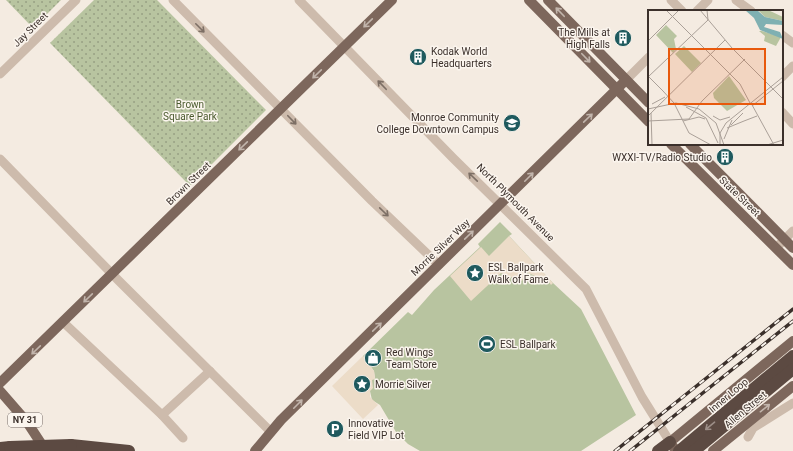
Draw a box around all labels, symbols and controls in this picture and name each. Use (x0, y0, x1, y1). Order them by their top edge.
one-way arrow (555, 7, 565, 17)
street label: Jay Street (11, 10, 50, 49)
inset map (648, 10, 783, 145)
one-way arrow (363, 18, 373, 28)
one-way arrow (195, 23, 205, 33)
place label: The Mills at High Falls (558, 27, 610, 50)
building icon: The Mills at High Falls (613, 28, 633, 48)
place label: Kodak World Headquarters (431, 46, 492, 69)
building icon: Kodak World Headquarters (408, 47, 428, 67)
one-way arrow (581, 53, 591, 63)
one-way arrow (312, 69, 322, 79)
one-way arrow (377, 80, 387, 90)
park label: Brown Square Park (163, 99, 218, 122)
place label: Monroe Community College Downtown Campus (377, 112, 499, 135)
school or university icon: Monroe Community College Downtown Campus (502, 113, 522, 133)
one-way arrow (583, 114, 593, 123)
one-way arrow (287, 115, 297, 125)
one-way arrow (238, 141, 248, 151)
building icon: WXXI-TV/Radio Studio (715, 147, 735, 167)
place label: WXXI-TV/Radio Studio (612, 152, 712, 163)
street label: Brown Street (164, 160, 213, 207)
street label: North Plymouth Avenue (475, 161, 557, 243)
one-way arrow (468, 172, 478, 182)
one-way arrow (524, 172, 534, 182)
street label: State Street (717, 174, 762, 218)
one-way arrow (378, 207, 388, 216)
street label: Morrie Silver Way (409, 216, 472, 278)
one-way arrow (464, 231, 474, 240)
place label: ESL Ballpark Walk of Fame (488, 262, 549, 285)
place icon: ESL Ballpark Walk of Fame (465, 263, 485, 283)
one-way arrow (83, 293, 93, 303)
one-way arrow (372, 322, 382, 331)
sports icon: ESL Ballpark (477, 334, 497, 354)
place label: ESL Ballpark (500, 339, 556, 350)
one-way arrow (31, 345, 41, 354)
place label: Red Wings Team Store (386, 347, 437, 370)
shop icon: Red Wings Team Store (363, 348, 383, 368)
place icon: Morrie Silver (352, 374, 372, 394)
street label: Inner Loop (707, 376, 750, 415)
place label: Morrie Silver (375, 379, 431, 390)
street label: Allen Street (722, 389, 768, 430)
one-way arrow (293, 399, 303, 409)
one-way arrow (760, 404, 770, 413)
road number: NY 31 (8, 413, 42, 427)
place label: Innovative Field VIP Lot (348, 418, 404, 441)
parking icon: Innovative Field VIP Lot (325, 419, 345, 439)
one-way arrow (704, 422, 715, 431)

